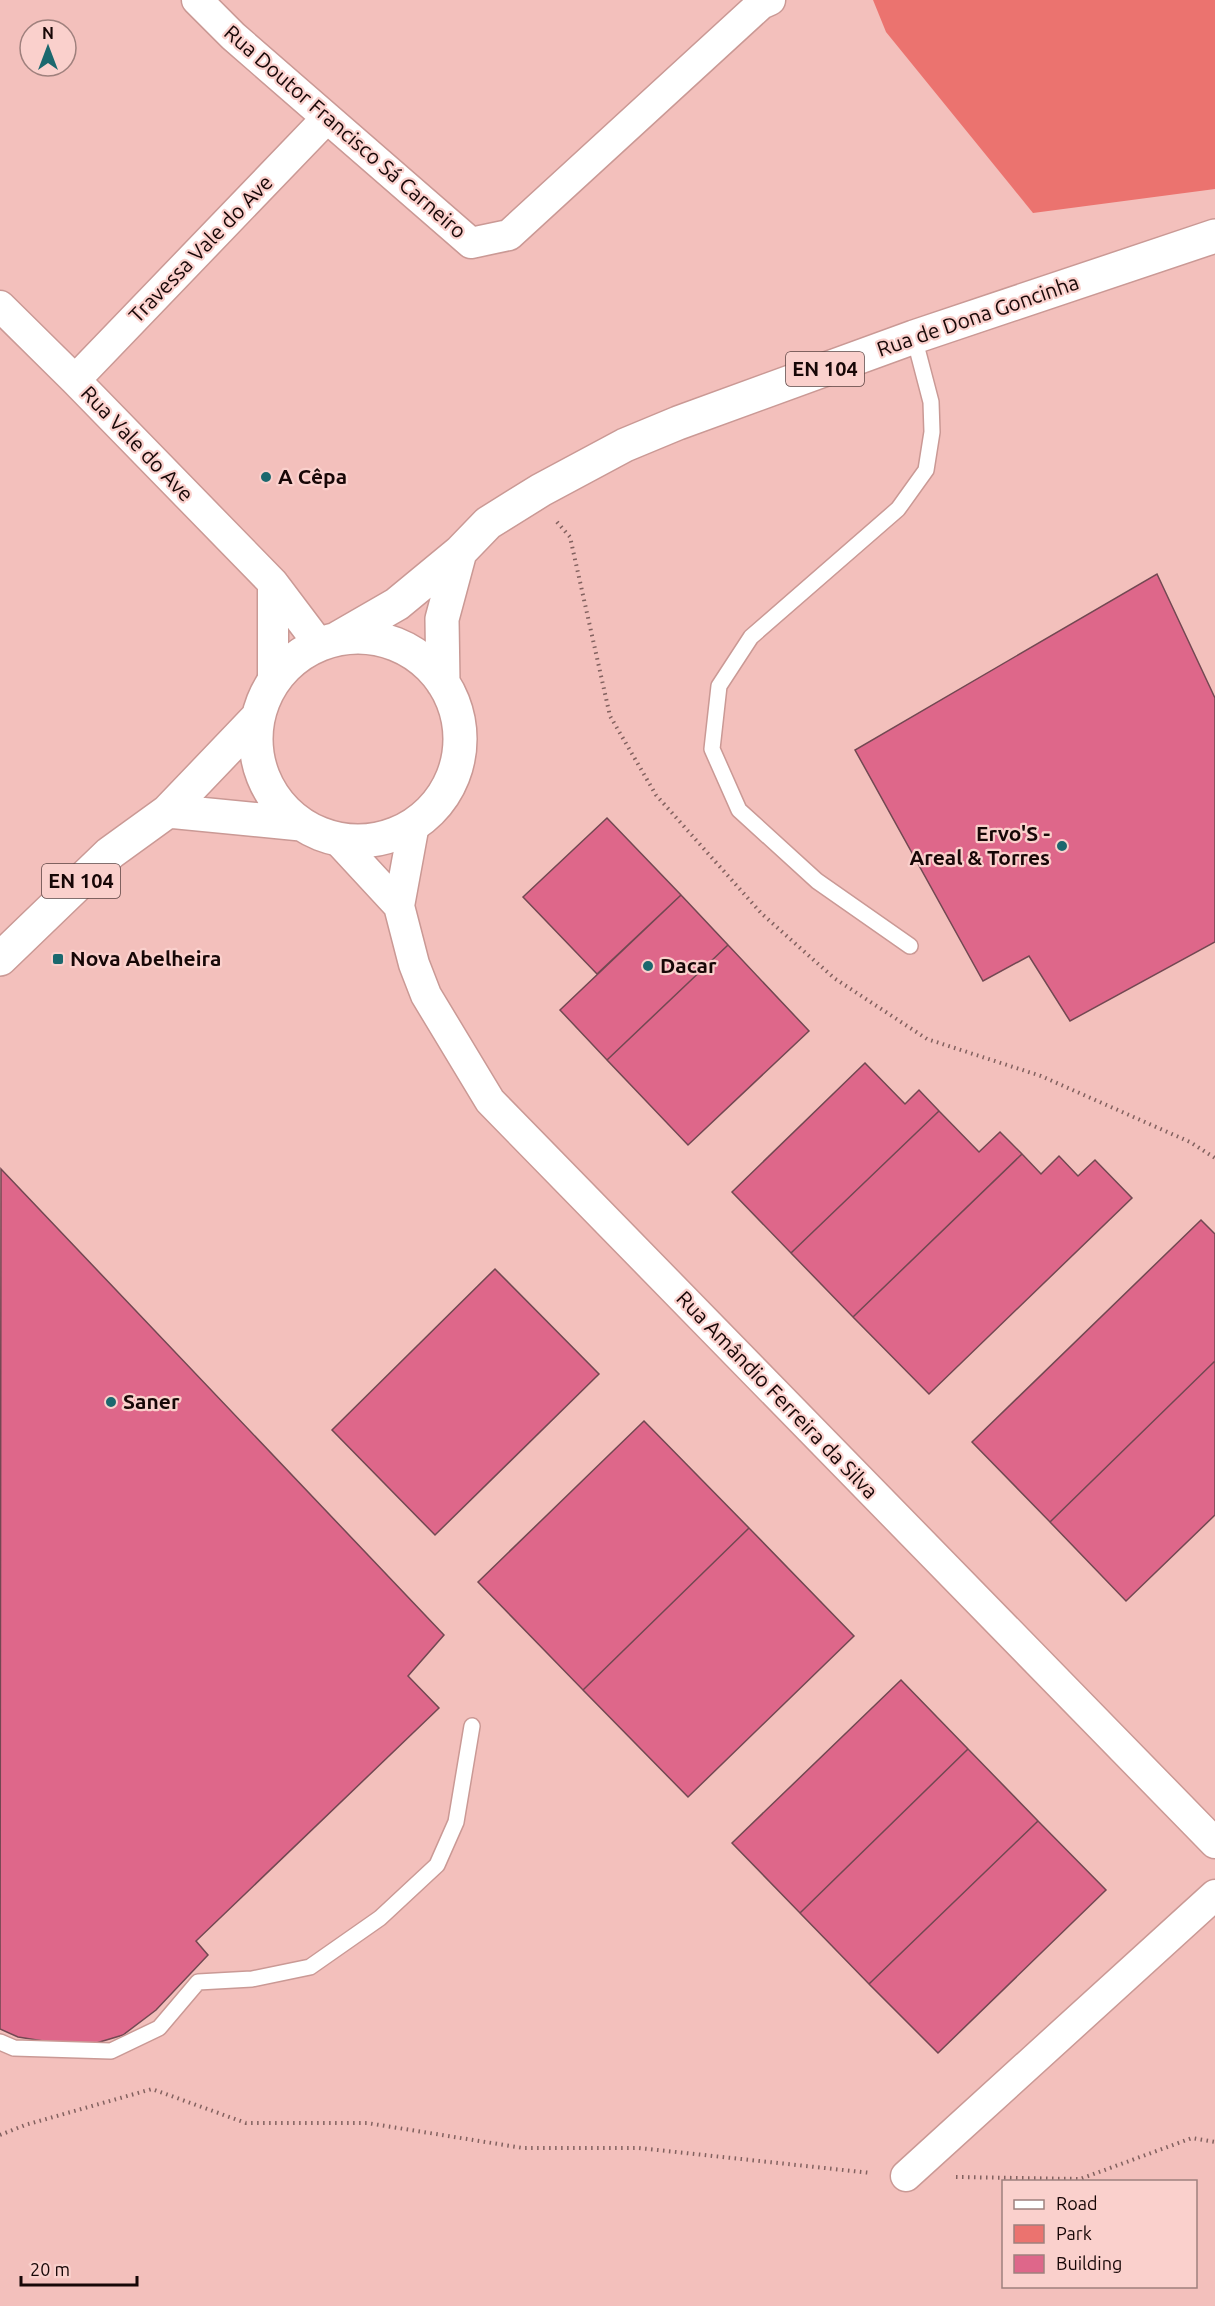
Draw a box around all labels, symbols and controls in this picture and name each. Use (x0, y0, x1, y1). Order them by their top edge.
north arrow (18, 18, 78, 78)
street label: Rua Doutor Francisco Sá Carneiro (220, 20, 471, 243)
text: N (42, 24, 54, 42)
street label: Travessa Vale do Ave (124, 170, 277, 327)
street label: Rua de Dona Goncinha (874, 269, 1082, 361)
road number: EN 104 (786, 352, 864, 386)
street label: Rua Vale do Ave (77, 381, 199, 506)
place label: A Cêpa (278, 464, 347, 488)
marker: A Cêpa (259, 470, 273, 484)
place label: Ervo'S - Areal & Torres (910, 821, 1050, 869)
marker: Ervo'S - Areal & Torres (1055, 839, 1069, 853)
road number: EN 104 (42, 864, 120, 898)
place label: Nova Abelheira (70, 946, 221, 970)
marker: Nova Abelheira (51, 952, 65, 966)
place label: Dacar (660, 953, 717, 977)
marker: Dacar (641, 959, 655, 973)
street label: Rua Amândio Ferreira da Silva (672, 1286, 883, 1503)
place label: Saner (123, 1389, 180, 1413)
marker: Saner (104, 1395, 118, 1409)
legend (1002, 2180, 1197, 2288)
text: Road (1056, 2193, 1098, 2213)
text: Park (1056, 2223, 1092, 2243)
scale bar (21, 2249, 136, 2287)
text: Building (1056, 2253, 1122, 2273)
text: 20 m (30, 2259, 70, 2279)

